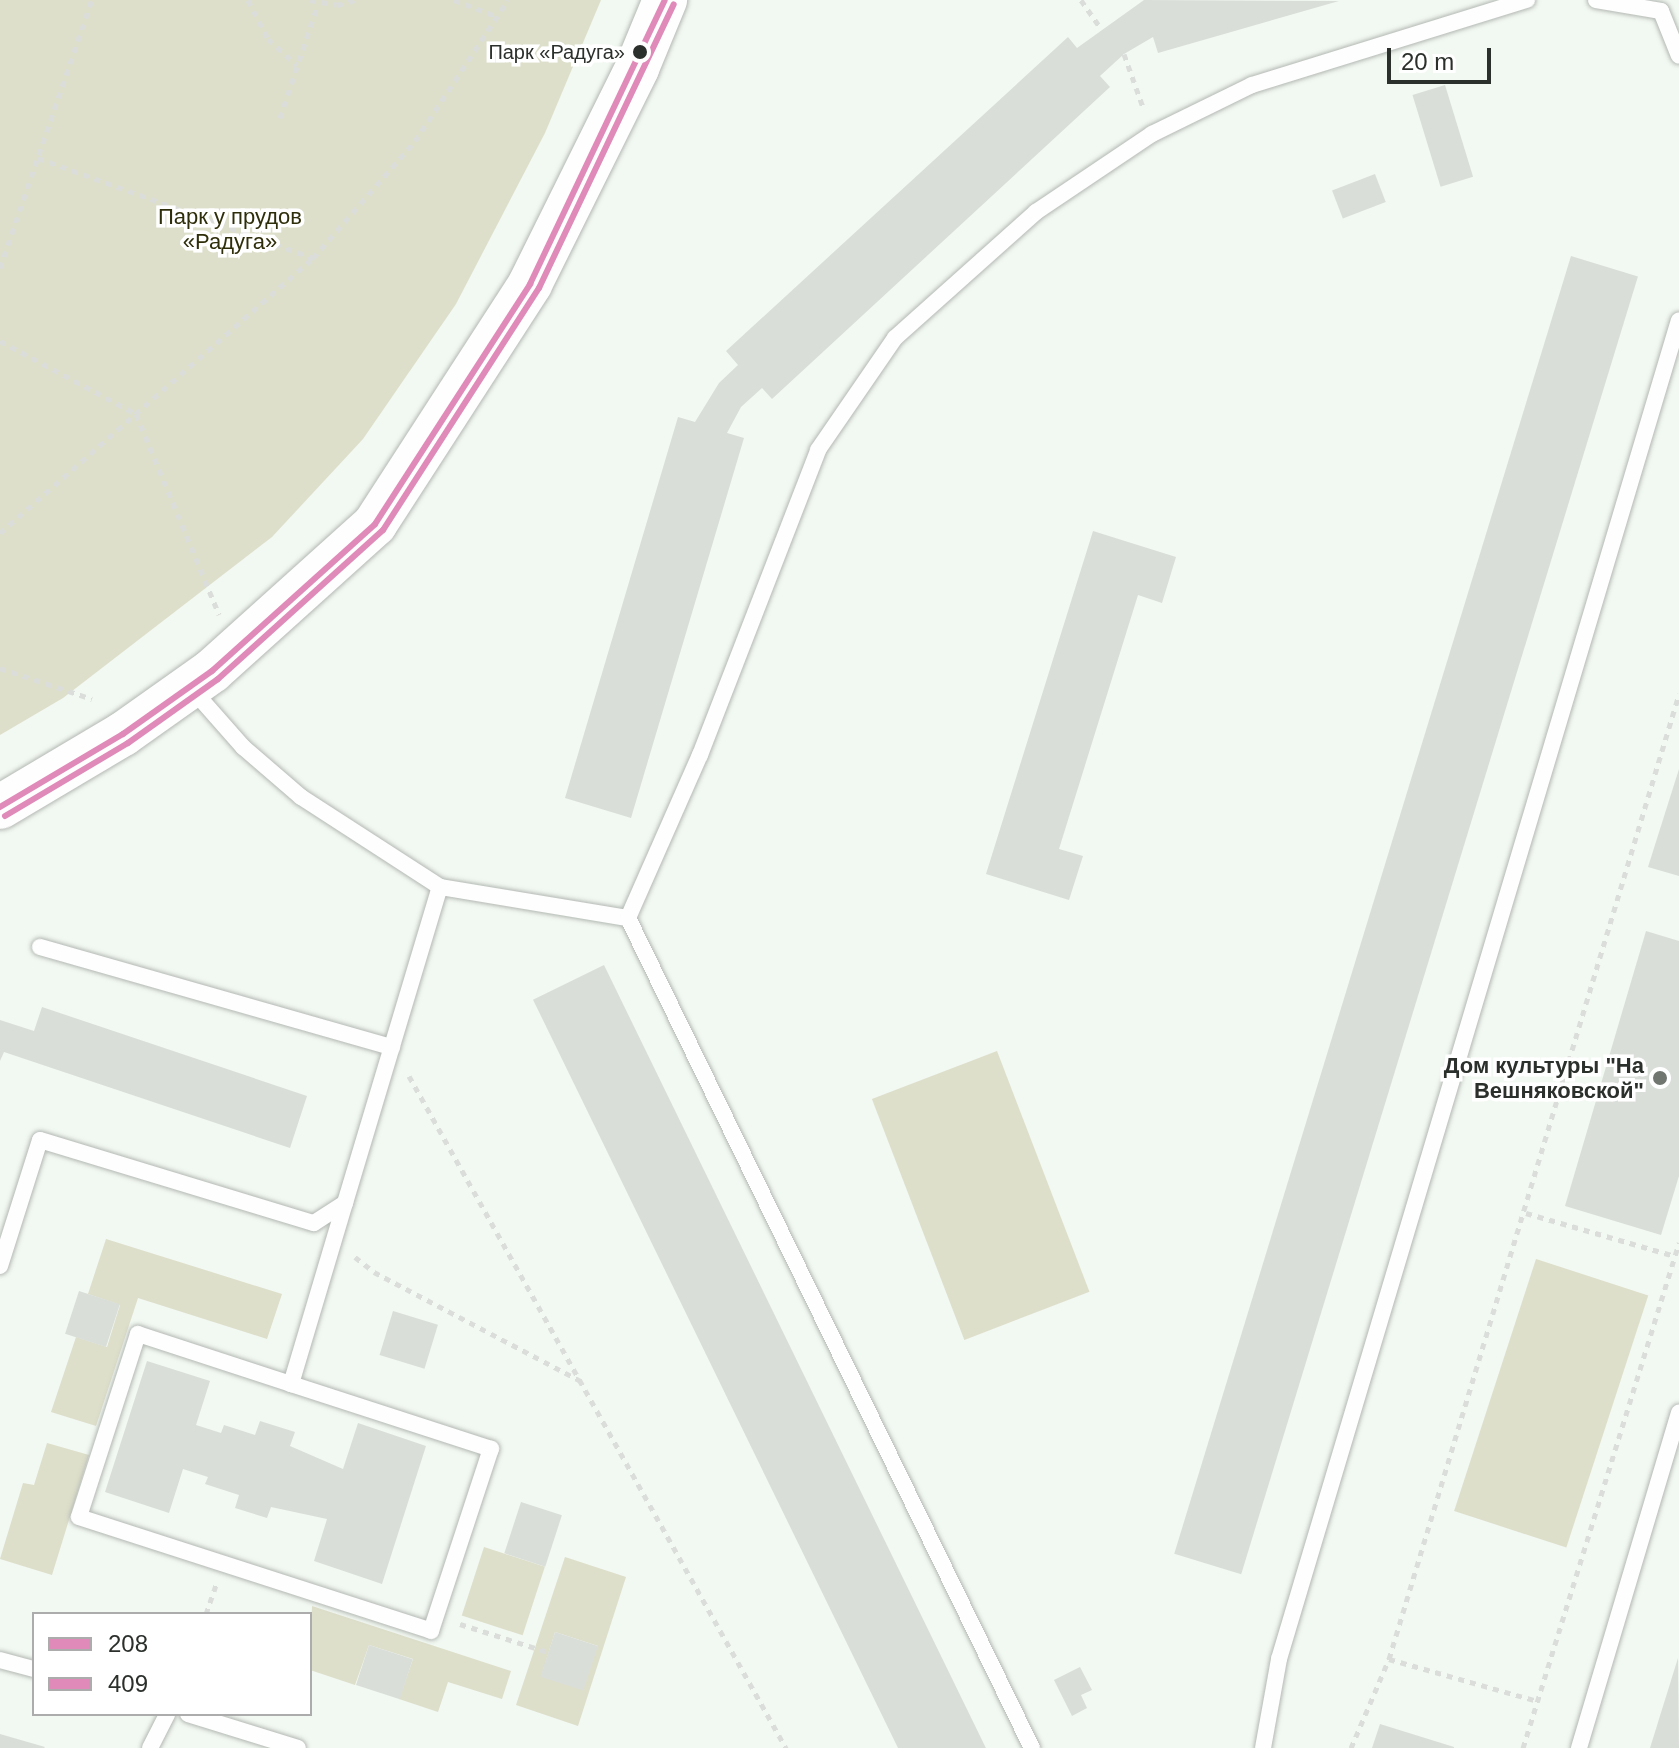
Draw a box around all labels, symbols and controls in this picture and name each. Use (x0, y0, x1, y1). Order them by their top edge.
scale bar (1391, 32, 1495, 82)
place label: Парк «Радуга» (488, 40, 625, 64)
marker: Парк «Радуга» (632, 44, 648, 60)
text: 20 m (1401, 48, 1454, 75)
park label: Парк у прудов «Радуга» (158, 203, 302, 254)
place label: Дом культуры "На Вешняковской" (1444, 1052, 1644, 1104)
marker: Дом культуры "На Вешняковской" (1651, 1069, 1669, 1087)
legend (32, 1612, 312, 1716)
text: 208 (108, 1630, 148, 1657)
text: 409 (108, 1670, 148, 1697)

